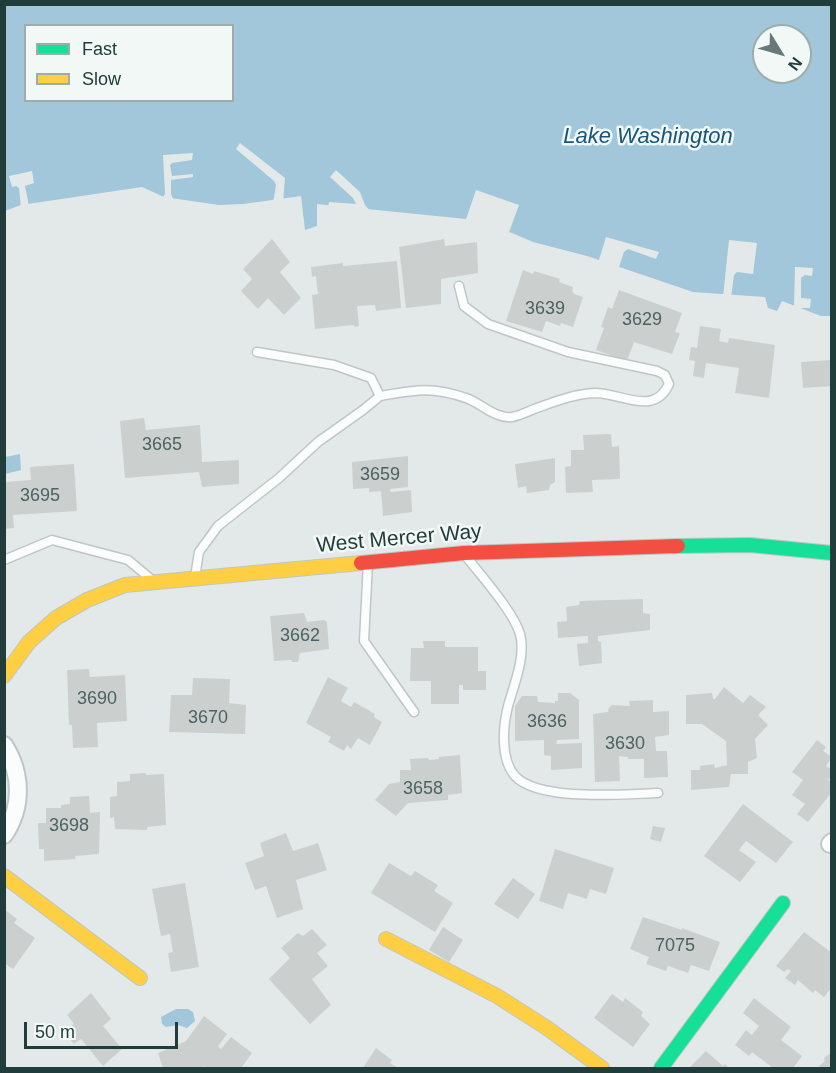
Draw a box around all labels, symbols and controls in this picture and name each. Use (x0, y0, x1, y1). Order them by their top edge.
legend (24, 24, 234, 102)
north arrow (752, 24, 812, 84)
text: Fast (82, 39, 117, 59)
text: N (785, 54, 805, 74)
text: Slow (82, 69, 121, 89)
water label: Lake Washington (563, 124, 733, 150)
house number: 3639 (525, 298, 565, 320)
house number: 3629 (622, 309, 662, 331)
house number: 3665 (142, 434, 182, 456)
house number: 3659 (360, 464, 400, 486)
house number: 3695 (20, 485, 60, 507)
street label: West Mercer Way (315, 519, 483, 559)
house number: 3662 (280, 625, 320, 647)
house number: 3690 (77, 688, 117, 710)
house number: 3670 (188, 707, 228, 729)
house number: 3636 (527, 711, 567, 733)
house number: 3630 (605, 733, 645, 755)
house number: 3658 (403, 778, 443, 800)
house number: 3698 (49, 815, 89, 837)
house number: 7075 (655, 935, 695, 957)
scale bar (27, 1010, 182, 1048)
text: 50 m (35, 1022, 75, 1042)

